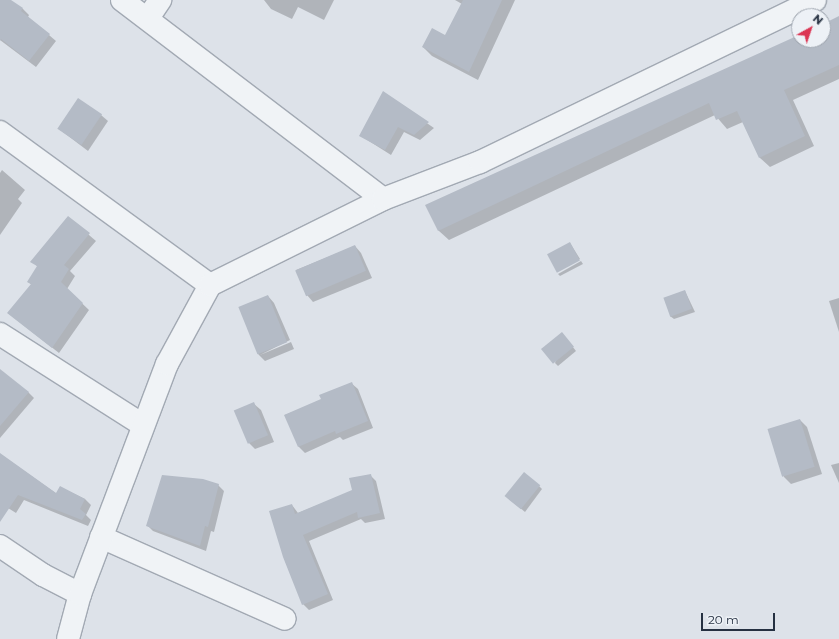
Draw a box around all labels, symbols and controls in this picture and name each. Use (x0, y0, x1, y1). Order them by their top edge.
north arrow (791, 8, 831, 48)
text: N (810, 11, 826, 28)
scale bar (703, 605, 777, 631)
text: 20 m (708, 612, 739, 627)

